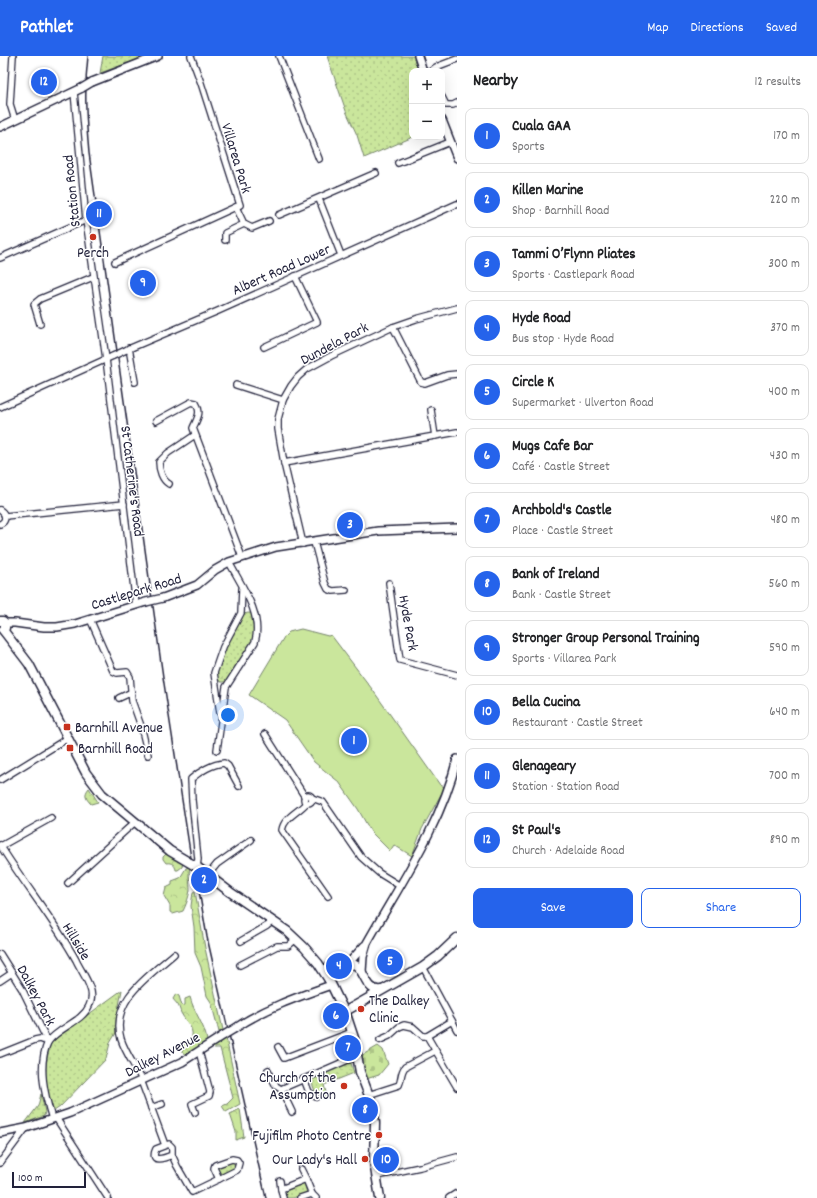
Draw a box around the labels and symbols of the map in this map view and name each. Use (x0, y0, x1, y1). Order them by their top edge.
pin: 12 (31, 67, 57, 97)
street label: Villarea Park (214, 121, 256, 196)
street label: Station Road (58, 154, 88, 228)
pin: 11 (86, 199, 112, 229)
marker: Perch (88, 232, 98, 242)
street label: Albert Road Lower (229, 239, 335, 302)
place label: Perch (77, 243, 109, 265)
pin: 9 (130, 268, 156, 298)
street label: Dundela Park (297, 318, 373, 372)
street label: St Catherine's Road (113, 424, 149, 538)
pin: 3 (337, 510, 363, 540)
street label: Castlepark Road (89, 569, 185, 617)
street label: Hyde Park (391, 594, 423, 653)
your location (218, 705, 238, 725)
place label: Barnhill Avenue (75, 718, 163, 740)
marker: Barnhill Avenue (62, 722, 72, 732)
pin: 1 (341, 726, 367, 756)
place label: Barnhill Road (78, 739, 153, 761)
marker: Barnhill Road (65, 743, 75, 753)
pin: 2 (191, 865, 217, 895)
street label: Hillside (55, 919, 95, 965)
pin: 5 (377, 947, 403, 977)
pin: 4 (326, 951, 352, 981)
street label: Dalkey Park (10, 962, 60, 1030)
place label: The Dalkey Clinic (369, 991, 430, 1030)
pin: 6 (323, 1001, 349, 1031)
marker: The Dalkey Clinic (356, 1004, 366, 1014)
street label: Dalkey Avenue (122, 1027, 205, 1084)
pin: 7 (335, 1033, 361, 1063)
place label: Church of the Assumption (259, 1068, 336, 1107)
marker: Church of the Assumption (339, 1081, 349, 1091)
pin: 8 (352, 1095, 378, 1125)
place label: Fujifilm Photo Centre (252, 1126, 371, 1148)
marker: Fujifilm Photo Centre (374, 1130, 384, 1140)
pin: 10 (373, 1145, 399, 1175)
place label: Our Lady's Hall (272, 1150, 357, 1172)
marker: Our Lady's Hall (360, 1154, 370, 1164)
scale bar (12, 1170, 86, 1189)

